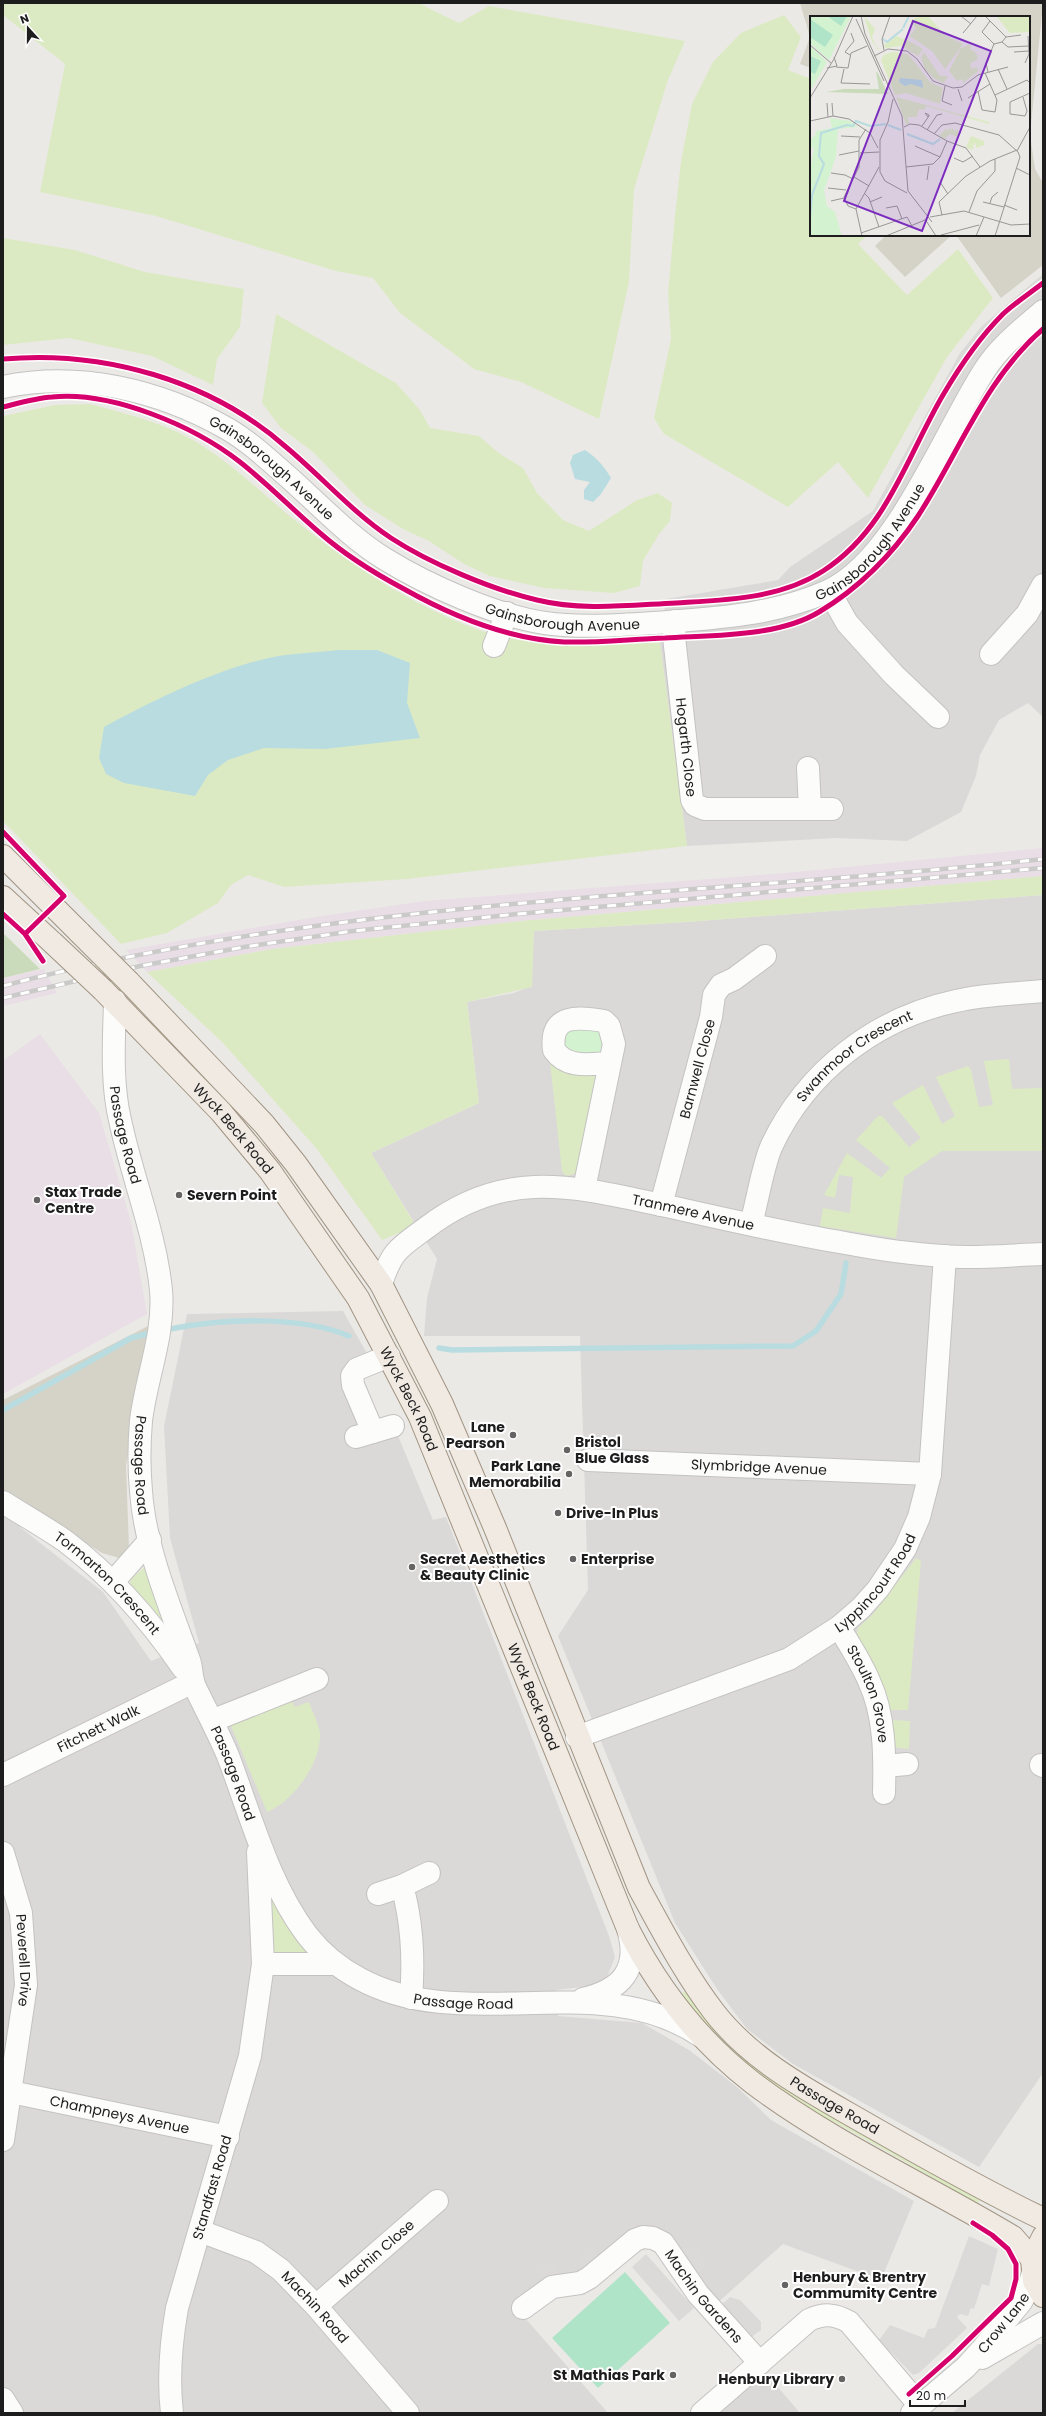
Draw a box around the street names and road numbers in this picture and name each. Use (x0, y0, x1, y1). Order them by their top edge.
street label: Gainsborough Avenue (206, 411, 339, 525)
street label: Gainsborough Avenue (812, 479, 930, 605)
street label: Gainsborough Avenue (482, 598, 641, 636)
street label: Hogarth Close (671, 697, 702, 798)
street label: Swanmoor Crescent (791, 1005, 915, 1106)
street label: Barnwell Close (674, 1016, 720, 1121)
street label: Wyck Beck Road (188, 1079, 278, 1178)
street label: Passage Road (105, 1085, 146, 1186)
street label: Tranmere Avenue (630, 1189, 756, 1235)
street label: Wyck Beck Road (375, 1343, 443, 1454)
street label: Passage Road (129, 1414, 154, 1517)
street label: Slymbridge Avenue (690, 1454, 828, 1480)
street label: Tormarton Crescent (51, 1527, 165, 1639)
street label: Lyppincourt Road (831, 1530, 921, 1637)
street label: Wyck Beck Road (503, 1640, 564, 1753)
street label: Stoulton Grove (842, 1641, 893, 1744)
street label: Fitchett Walk (54, 1699, 144, 1757)
street label: Passage Road (206, 1722, 260, 1823)
street label: Peverell Drive (11, 1913, 36, 2008)
street label: Passage Road (412, 1988, 514, 2014)
street label: Passage Road (786, 2071, 883, 2139)
street label: Champneys Avenue (48, 2090, 192, 2139)
street label: Standfast Road (187, 2133, 237, 2242)
street label: Machin Close (334, 2215, 419, 2292)
street label: Machin Gardens (660, 2245, 747, 2347)
street label: Machin Road (277, 2266, 354, 2347)
street label: Crow Lane (973, 2288, 1035, 2358)

